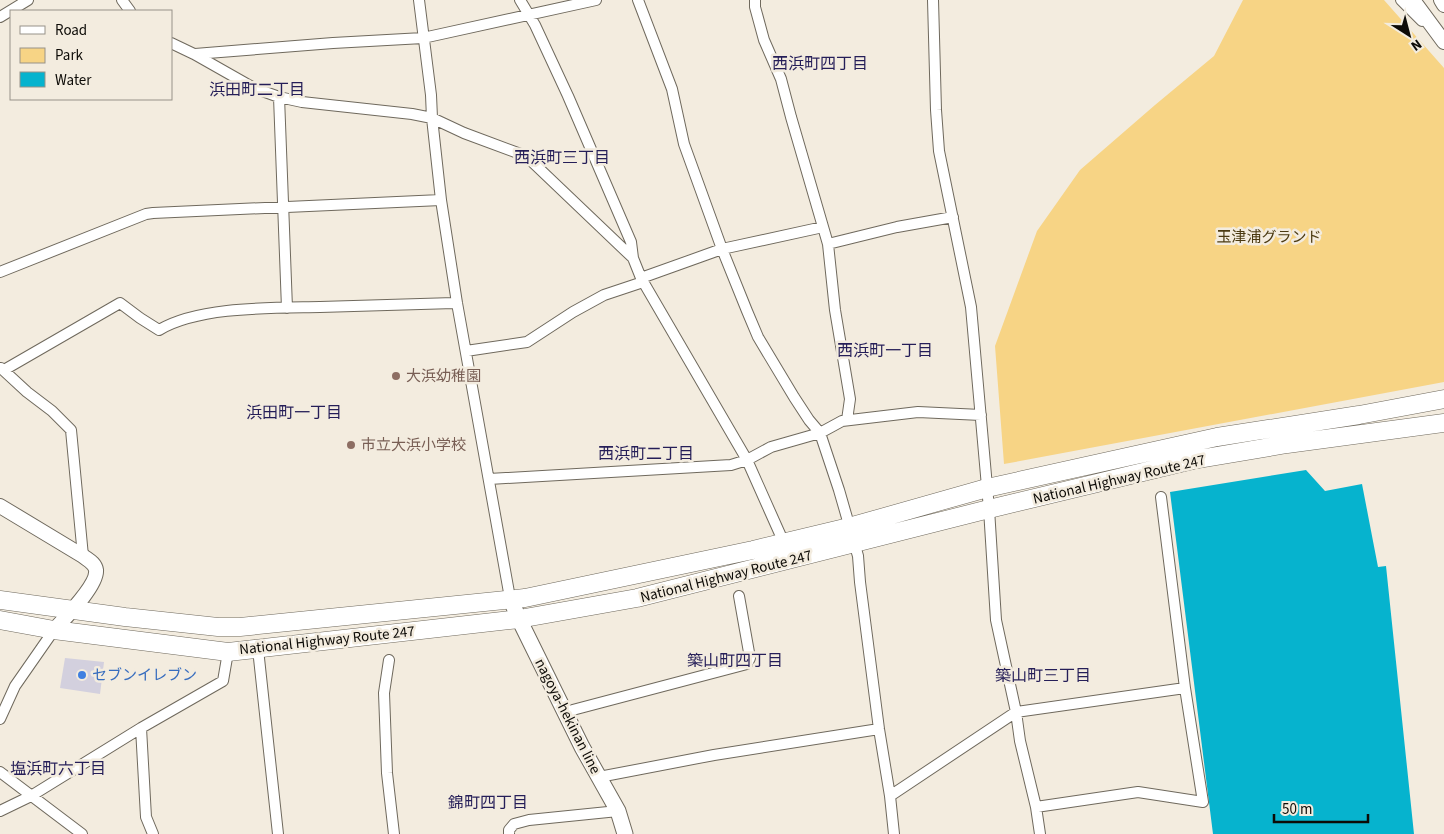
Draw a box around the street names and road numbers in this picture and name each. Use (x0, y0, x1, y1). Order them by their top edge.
street label: National Highway Route 247 (1031, 449, 1207, 510)
street label: National Highway Route 247 (638, 545, 814, 608)
street label: National Highway Route 247 (238, 621, 416, 660)
street label: nagoya-hekinan line (529, 655, 606, 778)

